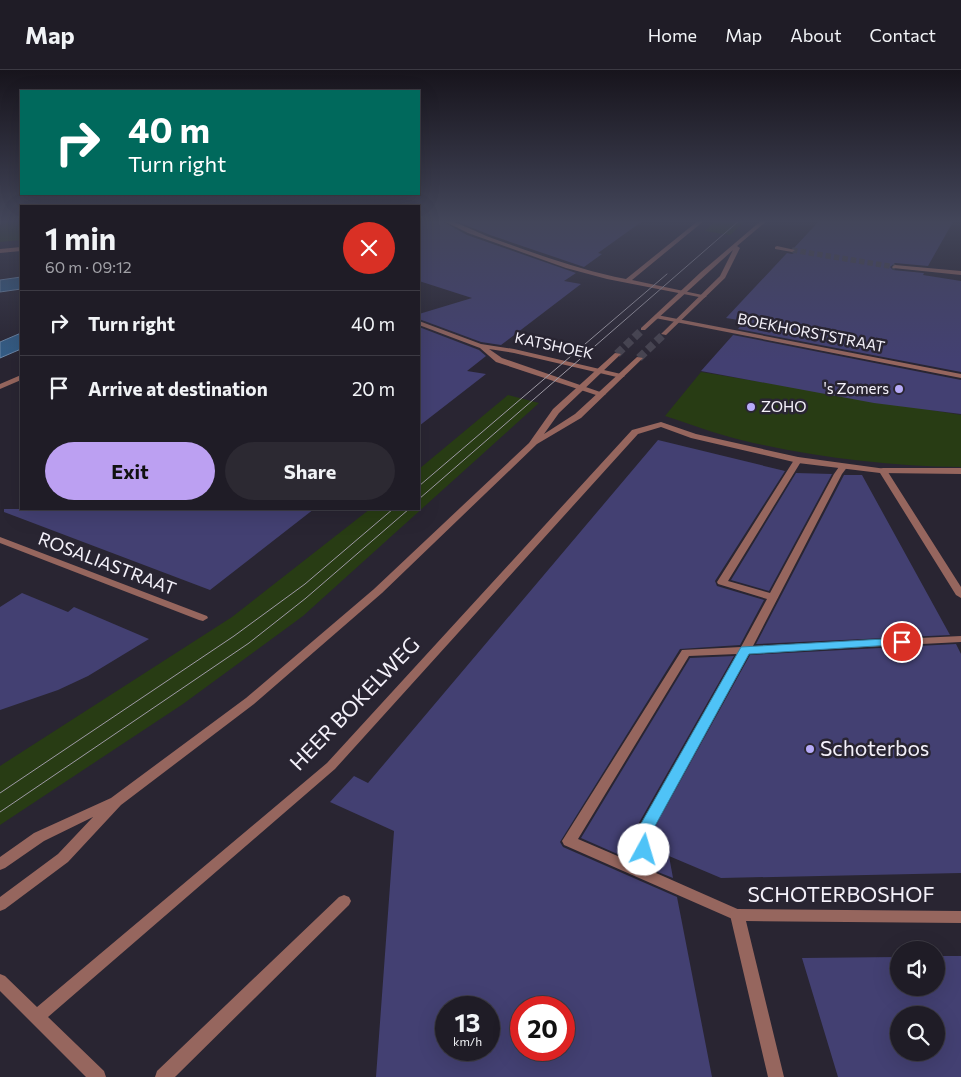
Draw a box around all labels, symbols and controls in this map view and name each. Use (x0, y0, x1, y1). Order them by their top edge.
text: Map (25, 20, 75, 49)
text: Home (648, 24, 697, 46)
text: Map (725, 24, 762, 46)
text: About (790, 24, 842, 46)
text: Contact (870, 24, 936, 46)
text: 40 m (128, 107, 210, 150)
icon: right (45, 110, 110, 175)
text: Turn right (128, 150, 226, 177)
text: 1 min (45, 219, 116, 256)
button: close (343, 222, 395, 274)
text: 60 m · 09:12 (45, 257, 132, 276)
icon: right (45, 309, 73, 337)
street label: BOEKHORSTSTRAAT (736, 309, 887, 355)
text: Turn right (88, 312, 175, 335)
text: 40 m (351, 312, 395, 335)
street label: KATSHOEK (513, 328, 595, 362)
icon: arrive (45, 374, 73, 402)
text: Arrive at destination (88, 377, 268, 400)
text: 20 m (352, 377, 395, 400)
place label: 's Zomers (824, 379, 889, 397)
marker: 's Zomers (893, 383, 905, 395)
place label: ZOHO (761, 397, 807, 415)
marker: ZOHO (745, 401, 757, 413)
button: Exit (45, 442, 215, 500)
button: Share (225, 442, 395, 500)
street label: ROSALIASTRAAT (35, 527, 179, 599)
pin (881, 621, 923, 663)
icon: arrive (888, 628, 916, 656)
street label: HEER BOKELWEG (284, 631, 424, 775)
place label: Schoterbos (820, 735, 929, 760)
marker: Schoterbos (804, 743, 816, 755)
position arrow (617, 823, 669, 875)
street label: SCHOTERBOSHOF (748, 881, 934, 906)
map controls (890, 941, 945, 1061)
button: sound (890, 941, 945, 996)
speed limit sign: 20 (510, 996, 575, 1061)
button: search (890, 1006, 945, 1061)
text: 13 (455, 1007, 480, 1037)
text: km/h (453, 1034, 482, 1048)

